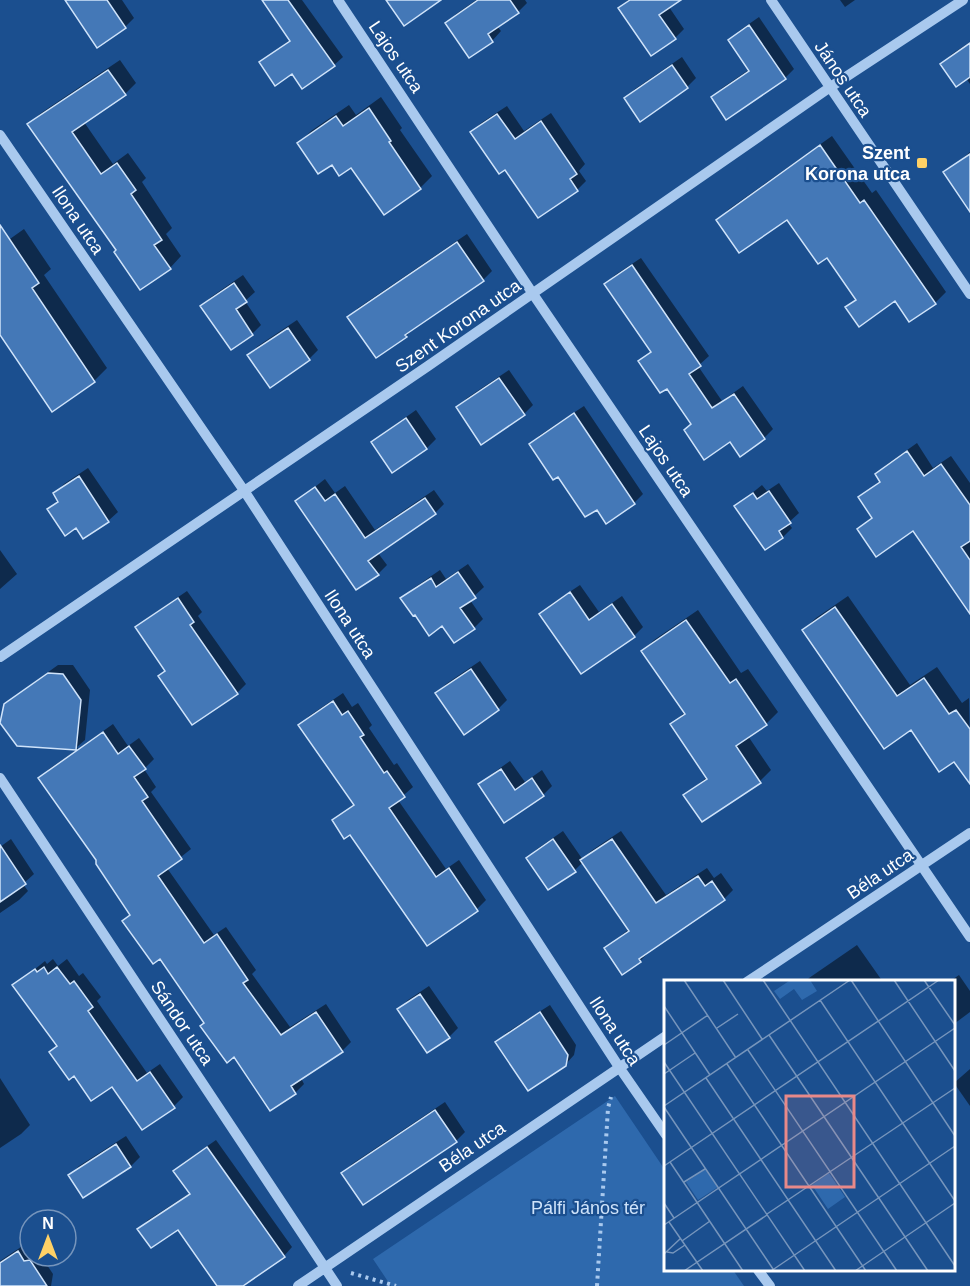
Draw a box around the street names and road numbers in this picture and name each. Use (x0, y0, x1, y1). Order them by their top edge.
street label: Lajos utca (365, 17, 428, 97)
street label: János utca (810, 37, 876, 121)
street label: Ilona utca (48, 182, 109, 259)
street label: Szent Korona utca (392, 275, 525, 377)
street label: Lajos utca (635, 421, 698, 501)
street label: Ilona utca (320, 586, 380, 663)
street label: Béla utca (843, 844, 918, 903)
street label: Sándor utca (147, 977, 218, 1070)
street label: Ilona utca (585, 993, 645, 1070)
street label: Béla utca (435, 1117, 510, 1176)

